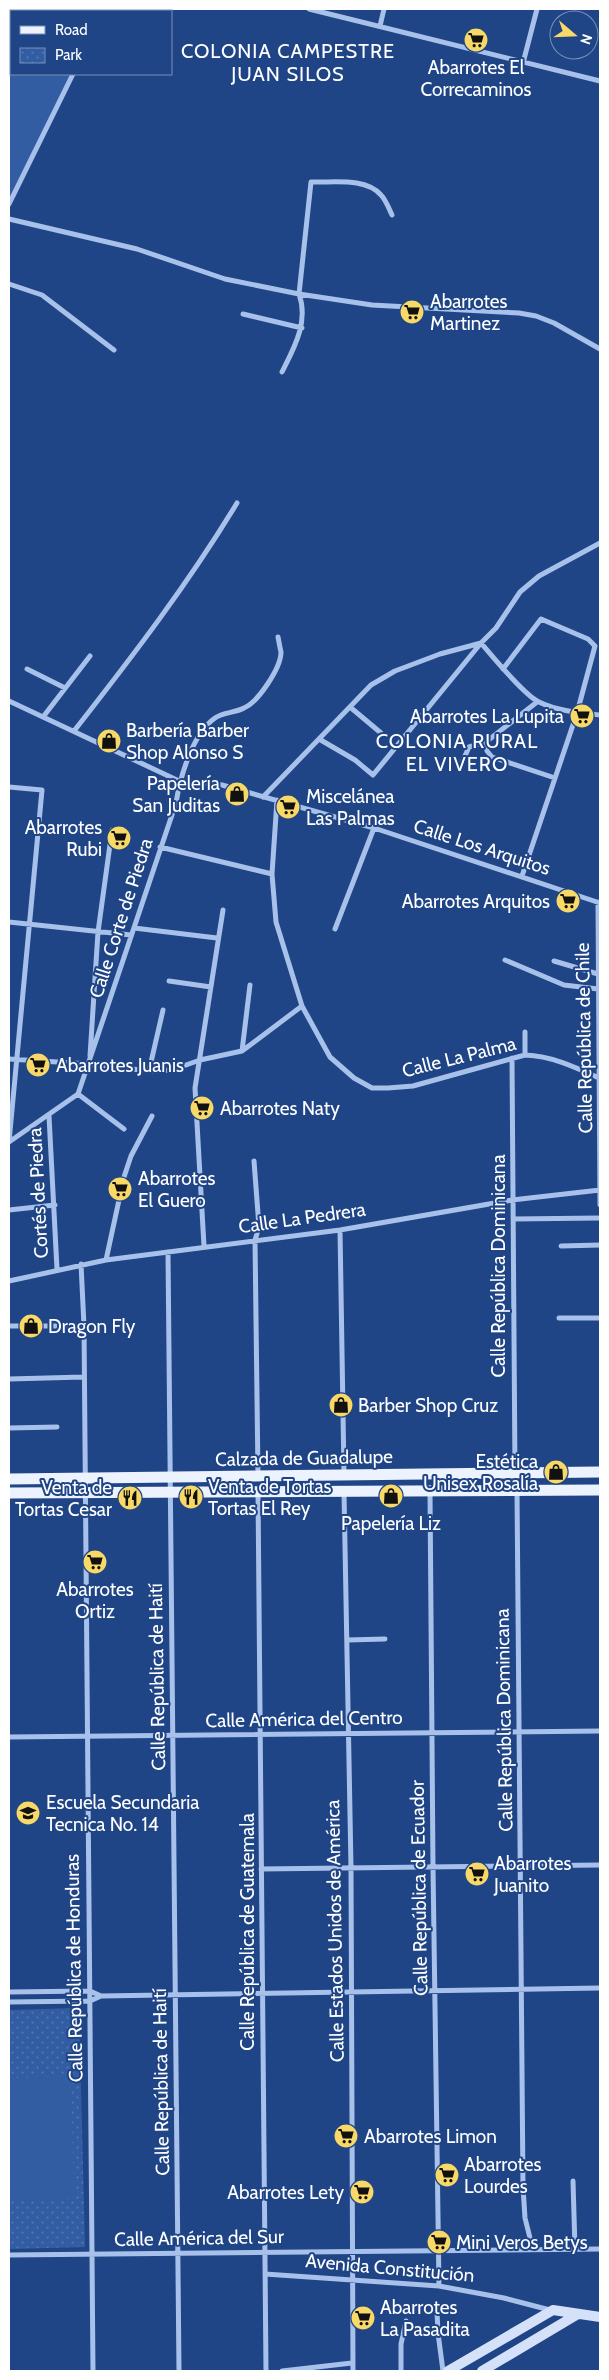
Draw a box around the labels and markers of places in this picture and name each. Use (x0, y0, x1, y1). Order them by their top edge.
supermarket icon: Abarrotes El Correcaminos (463, 27, 489, 53)
place label: Abarrotes El Correcaminos (421, 56, 532, 101)
place label: Abarrotes Martinez (430, 290, 508, 335)
supermarket icon: Abarrotes Martinez (399, 299, 425, 325)
supermarket icon: Abarrotes La Lupita (569, 703, 595, 729)
place label: Abarrotes La Lupita (410, 705, 564, 728)
place label: Barbería Barber Shop Alonso S (126, 719, 249, 764)
shop icon: Barbería Barber Shop Alonso S (96, 728, 122, 754)
place label: Papelería San Juditas (132, 772, 220, 817)
shop icon: Papelería San Juditas (224, 781, 250, 807)
place label: Miscelánea Las Palmas (306, 785, 395, 830)
supermarket icon: Miscelánea Las Palmas (275, 794, 301, 820)
place label: Abarrotes Rubi (25, 816, 102, 861)
supermarket icon: Abarrotes Rubi (106, 825, 132, 851)
supermarket icon: Abarrotes Arquitos (555, 888, 581, 914)
place label: Abarrotes Arquitos (402, 890, 550, 913)
supermarket icon: Abarrotes Juanis (25, 1052, 51, 1078)
place label: Abarrotes Juanis (56, 1054, 184, 1077)
supermarket icon: Abarrotes Naty (189, 1095, 215, 1121)
place label: Abarrotes Naty (220, 1097, 340, 1120)
place label: Abarrotes El Guero (138, 1167, 216, 1212)
supermarket icon: Abarrotes El Guero (107, 1176, 133, 1202)
shop icon: Dragon Fly (18, 1313, 44, 1339)
place label: Dragon Fly (48, 1315, 136, 1338)
shop icon: Barber Shop Cruz (328, 1392, 354, 1418)
place label: Barber Shop Cruz (358, 1394, 498, 1417)
place label: Estética Unisex Rosalía (423, 1450, 538, 1495)
shop icon: Estética Unisex Rosalía (543, 1459, 569, 1485)
place label: Venta de Tortas Tortas El Rey (208, 1475, 332, 1520)
place label: Venta de Tortas Cesar (15, 1476, 112, 1521)
shop icon: Papelería Liz (378, 1483, 404, 1509)
restaurant icon: Venta de Tortas Tortas El Rey (178, 1484, 204, 1510)
restaurant icon: Venta de Tortas Cesar (117, 1485, 143, 1511)
place label: Papelería Liz (341, 1512, 441, 1535)
supermarket icon: Abarrotes Ortiz (82, 1549, 108, 1575)
place label: Abarrotes Ortiz (56, 1578, 134, 1623)
place label: Escuela Secundaria Tecnica No. 14 (46, 1791, 199, 1836)
school or university icon: Escuela Secundaria Tecnica No. 14 (15, 1800, 41, 1826)
place label: Abarrotes Juanito (493, 1852, 572, 1897)
supermarket icon: Abarrotes Juanito (464, 1861, 490, 1887)
supermarket icon: Abarrotes Limon (333, 2123, 359, 2149)
place label: Abarrotes Limon (364, 2125, 497, 2148)
place label: Abarrotes Lourdes (464, 2153, 542, 2198)
supermarket icon: Abarrotes Lourdes (434, 2162, 460, 2188)
supermarket icon: Abarrotes Lety (349, 2179, 375, 2205)
place label: Abarrotes Lety (227, 2181, 344, 2204)
supermarket icon: Mini Veros Betys (426, 2229, 452, 2255)
place label: Mini Veros Betys (456, 2231, 588, 2254)
place label: Abarrotes La Pasadita (380, 2296, 470, 2341)
supermarket icon: Abarrotes La Pasadita (350, 2305, 376, 2331)

